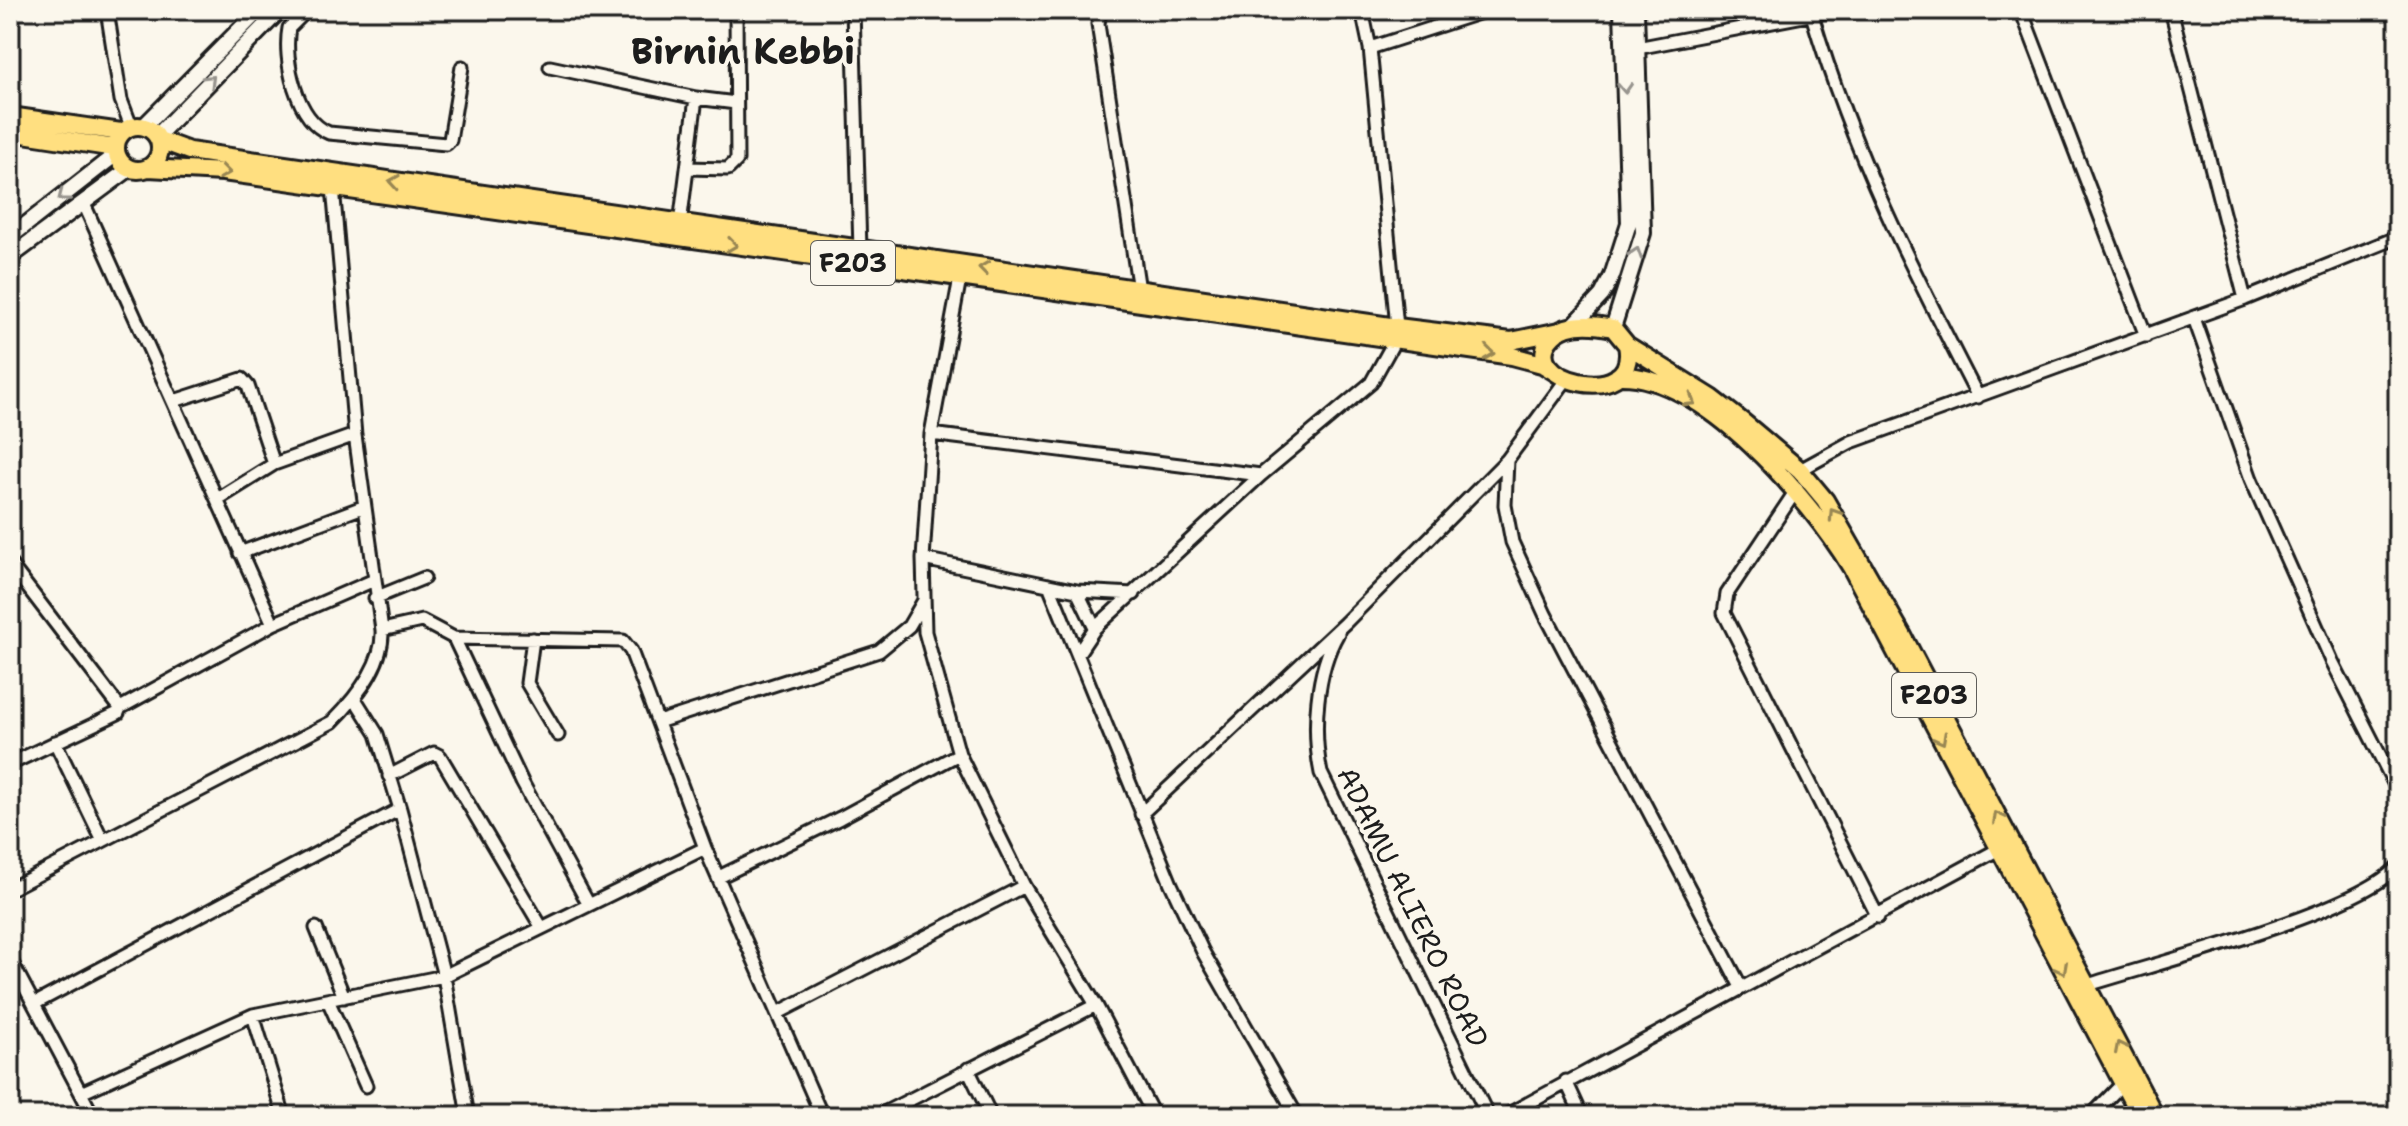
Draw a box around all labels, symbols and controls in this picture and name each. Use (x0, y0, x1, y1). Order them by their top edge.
district label: Birnin Kebbi (631, 27, 855, 76)
one-way arrow (201, 75, 215, 89)
one-way arrow (1617, 82, 1634, 95)
one-way arrow (219, 163, 232, 180)
one-way arrow (387, 174, 401, 191)
one-way arrow (57, 186, 72, 200)
one-way arrow (725, 236, 739, 253)
road number: F203 (811, 241, 895, 285)
one-way arrow (1627, 247, 1643, 261)
one-way arrow (977, 260, 991, 277)
one-way arrow (1482, 344, 1495, 361)
one-way arrow (1681, 391, 1696, 407)
one-way arrow (1829, 509, 1844, 523)
road number: F203 (1892, 673, 1976, 717)
one-way arrow (1932, 731, 1947, 746)
street label: ADAMU ALIERO ROAD (1328, 760, 1498, 1054)
one-way arrow (1993, 810, 2008, 825)
one-way arrow (2053, 961, 2068, 976)
one-way arrow (2114, 1040, 2129, 1055)

